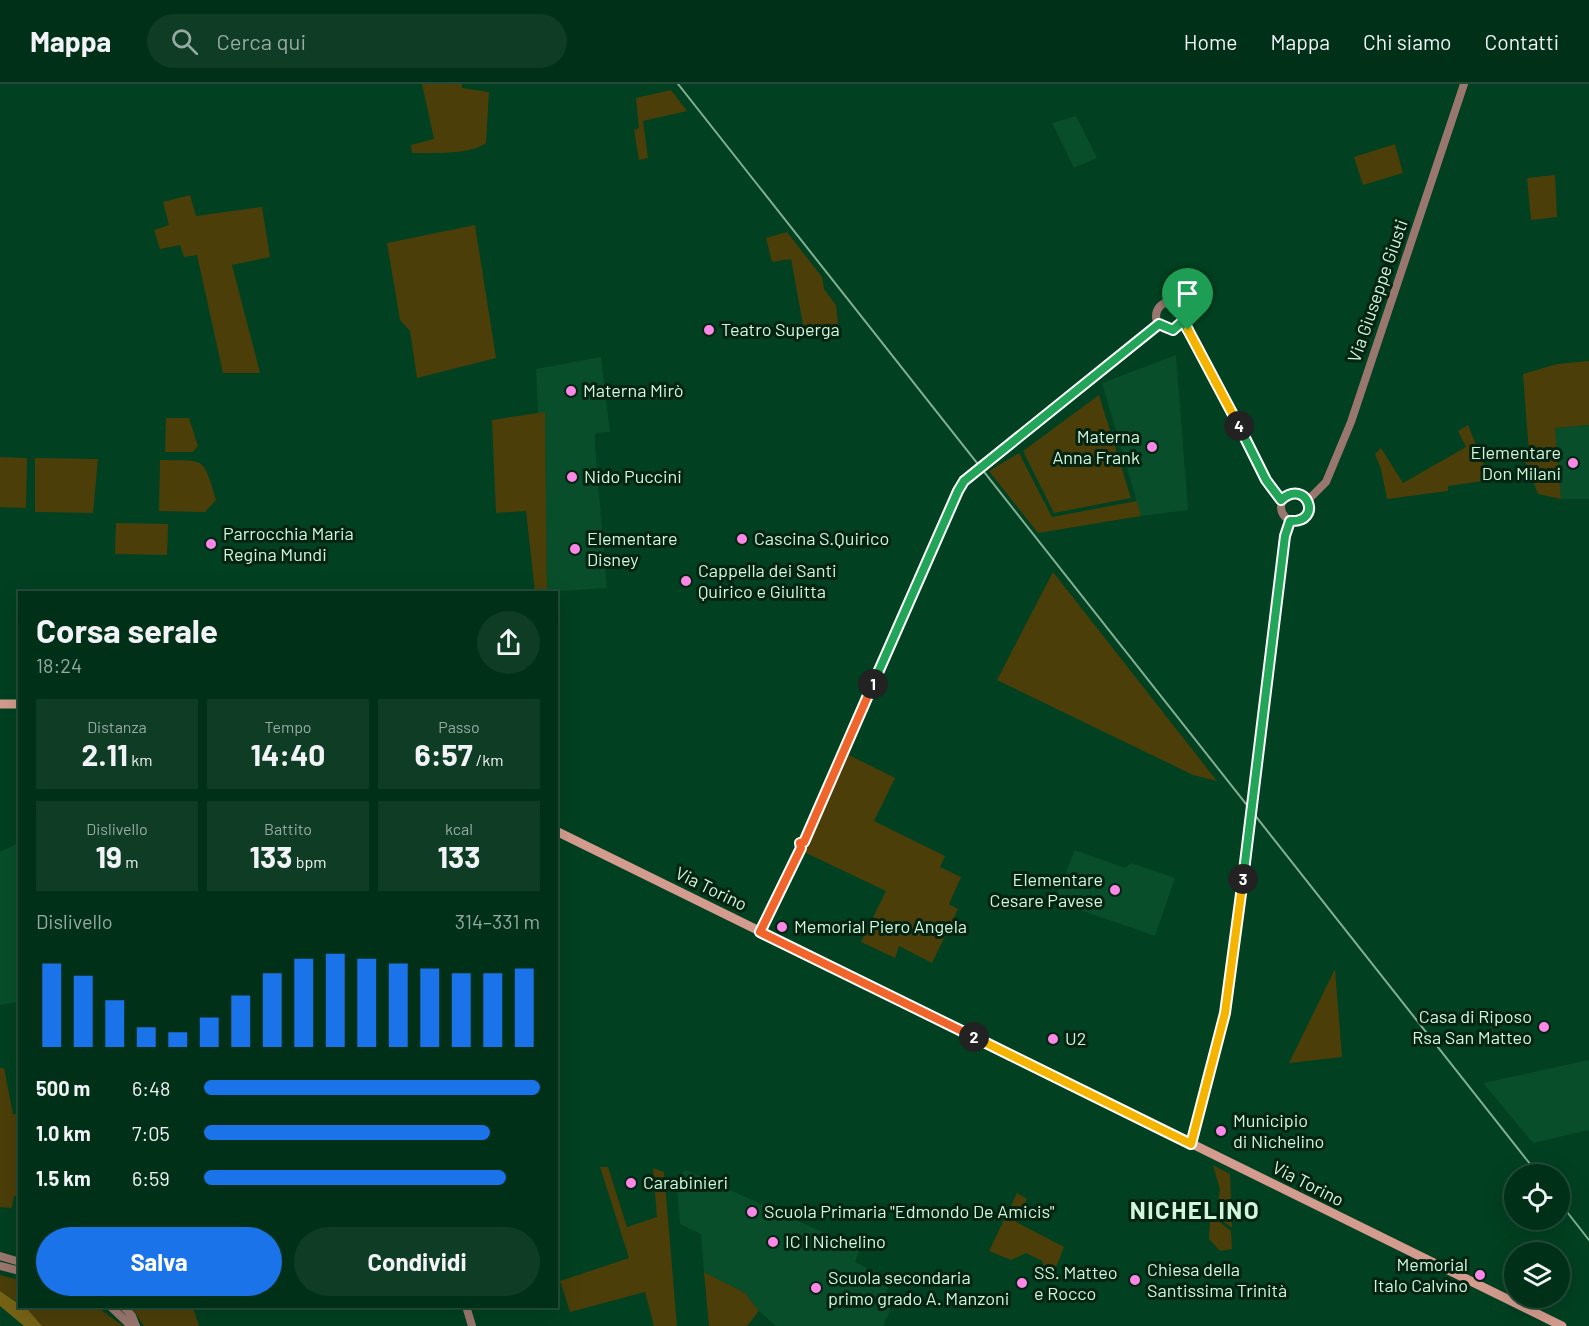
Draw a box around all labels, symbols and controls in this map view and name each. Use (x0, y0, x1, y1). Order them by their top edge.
search box (147, 14, 567, 68)
text: Mappa (30, 24, 111, 58)
icon: search (168, 25, 201, 58)
text: Cerca qui (216, 28, 306, 54)
text: Home (1184, 29, 1237, 54)
text: Mappa (1270, 29, 1330, 54)
text: Chi siamo (1363, 29, 1452, 54)
text: Contatti (1485, 29, 1559, 54)
street label: Via Giuseppe Giusti (1342, 216, 1412, 365)
pin (1162, 268, 1213, 330)
icon: arrive (1171, 277, 1204, 310)
place label: Teatro Superga (721, 318, 840, 340)
marker: Teatro Superga (702, 323, 716, 337)
place label: Materna Mirò (583, 379, 684, 401)
marker: Materna Mirò (564, 384, 578, 398)
pin: 4 (1224, 411, 1254, 441)
text: 4 (1234, 416, 1244, 435)
place label: Materna Anna Frank (1052, 425, 1140, 468)
marker: Materna Anna Frank (1145, 440, 1159, 454)
place label: Elementare Don Milani (1471, 441, 1561, 484)
marker: Elementare Don Milani (1566, 456, 1580, 470)
place label: Nido Puccini (584, 465, 682, 487)
marker: Nido Puccini (565, 470, 579, 484)
place label: Parrocchia Maria Regina Mundi (223, 522, 354, 565)
place label: Elementare Disney (587, 527, 678, 570)
place label: Cascina S.Quirico (754, 527, 889, 549)
marker: Cascina S.Quirico (735, 532, 749, 546)
marker: Parrocchia Maria Regina Mundi (204, 537, 218, 551)
marker: Elementare Disney (568, 542, 582, 556)
place label: Cappella dei Santi Quirico e Giulitta (698, 559, 837, 602)
marker: Cappella dei Santi Quirico e Giulitta (679, 574, 693, 588)
text: Corsa serale (36, 610, 218, 650)
button: share (477, 611, 540, 674)
text: 18:24 (36, 653, 82, 677)
pin: 1 (858, 669, 888, 699)
text: 1 (870, 674, 876, 693)
text: Distanza (87, 717, 147, 736)
text: Tempo (264, 717, 312, 736)
text: Passo (438, 717, 480, 736)
text: 2.11 (82, 736, 128, 772)
text: 14:40 (251, 736, 325, 772)
text: 6:57 (415, 736, 473, 772)
text: km (128, 750, 152, 769)
text: /km (473, 750, 503, 769)
text: Dislivello (86, 819, 148, 838)
text: Battito (264, 819, 312, 838)
text: kcal (445, 819, 473, 838)
text: 19 (96, 838, 122, 874)
text: 133 (249, 838, 293, 874)
text: 133 (437, 838, 481, 874)
text: m (122, 852, 139, 871)
text: bpm (293, 852, 327, 871)
street label: Via Torino (672, 861, 751, 915)
pin: 3 (1228, 864, 1258, 894)
place label: Elementare Cesare Pavese (990, 868, 1103, 911)
text: 3 (1239, 869, 1247, 888)
marker: Elementare Cesare Pavese (1108, 883, 1122, 897)
text: Dislivello (36, 909, 113, 933)
text: 314–331 m (455, 909, 540, 933)
place label: Memorial Piero Angela (794, 915, 967, 937)
marker: Memorial Piero Angela (775, 920, 789, 934)
place label: Casa di Riposo Rsa San Matteo (1412, 1005, 1532, 1048)
marker: Casa di Riposo Rsa San Matteo (1537, 1020, 1551, 1034)
pin: 2 (959, 1022, 989, 1052)
text: 2 (970, 1027, 978, 1046)
place label: U2 (1065, 1027, 1086, 1049)
marker: U2 (1046, 1032, 1060, 1046)
text: 500 m (36, 1076, 90, 1100)
text: 6:48 (132, 1076, 171, 1100)
place label: Municipio di Nichelino (1233, 1109, 1324, 1152)
text: 1.0 km (36, 1121, 91, 1145)
text: 7:05 (132, 1121, 170, 1145)
marker: Municipio di Nichelino (1214, 1124, 1228, 1138)
street label: Via Torino (1269, 1156, 1348, 1210)
map controls (1504, 1164, 1570, 1308)
button: locate (1504, 1164, 1570, 1230)
text: 1.5 km (36, 1166, 91, 1190)
text: 6:59 (132, 1166, 170, 1190)
place label: Carabinieri (643, 1171, 728, 1193)
marker: Carabinieri (624, 1176, 638, 1190)
district label: NICHELINO (1130, 1195, 1260, 1224)
place label: Scuola Primaria "Edmondo De Amicis" (764, 1200, 1055, 1222)
marker: Scuola Primaria "Edmondo De Amicis" (745, 1205, 759, 1219)
button: Salva (36, 1227, 282, 1296)
button: Condividi (294, 1227, 540, 1296)
place label: IC I Nichelino (785, 1230, 886, 1252)
marker: IC I Nichelino (766, 1235, 780, 1249)
button: layers (1504, 1242, 1570, 1308)
place label: Memorial Italo Calvino (1373, 1253, 1468, 1296)
place label: Chiesa della Santissima Trinità (1147, 1258, 1287, 1301)
place label: SS. Matteo e Rocco (1034, 1261, 1118, 1304)
place label: Scuola secondaria primo grado A. Manzoni (828, 1266, 1009, 1309)
marker: Memorial Italo Calvino (1473, 1268, 1487, 1282)
marker: Chiesa della Santissima Trinità (1128, 1273, 1142, 1287)
marker: SS. Matteo e Rocco (1015, 1276, 1029, 1290)
marker: Scuola secondaria primo grado A. Manzoni (809, 1281, 823, 1295)

